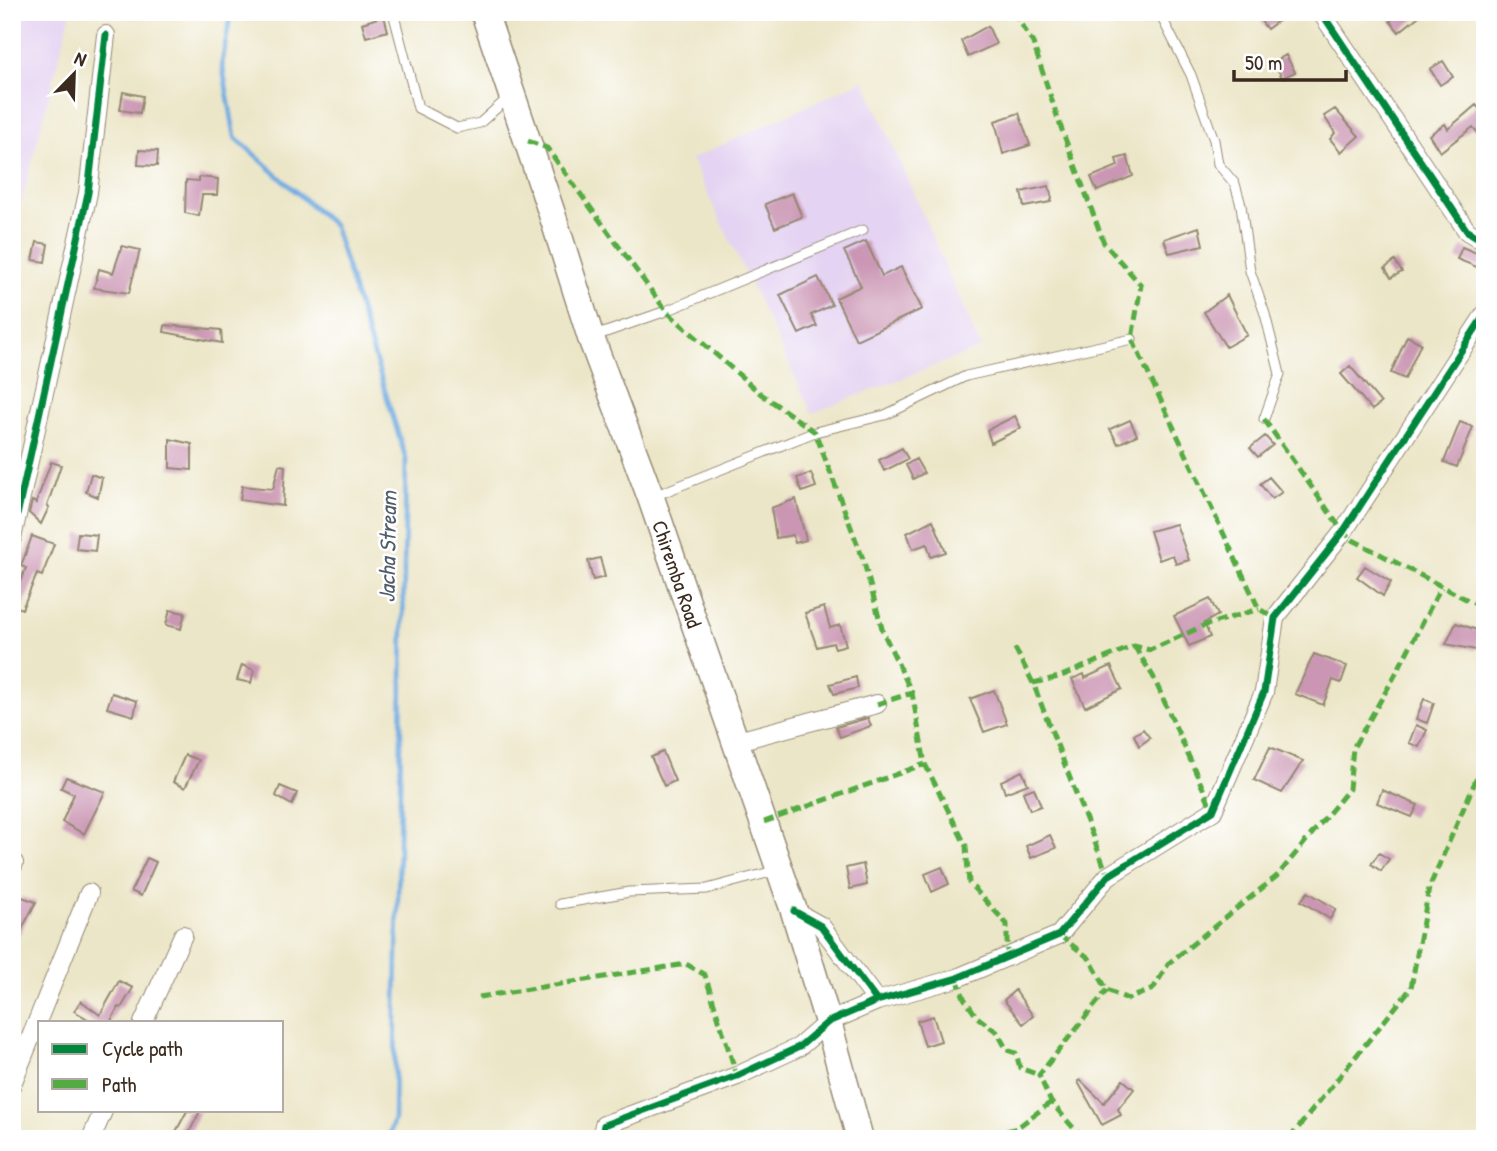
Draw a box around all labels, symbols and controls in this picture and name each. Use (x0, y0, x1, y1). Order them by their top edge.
north arrow (38, 38, 108, 108)
scale bar (1234, 38, 1346, 82)
text: N (71, 44, 90, 72)
text: 50 m (1245, 48, 1282, 77)
water label: Jacha Stream (371, 490, 403, 603)
street label: Chiremba Road (645, 516, 709, 632)
legend (38, 1021, 284, 1112)
text: Cycle path (102, 1034, 183, 1063)
text: Path (102, 1070, 137, 1099)

